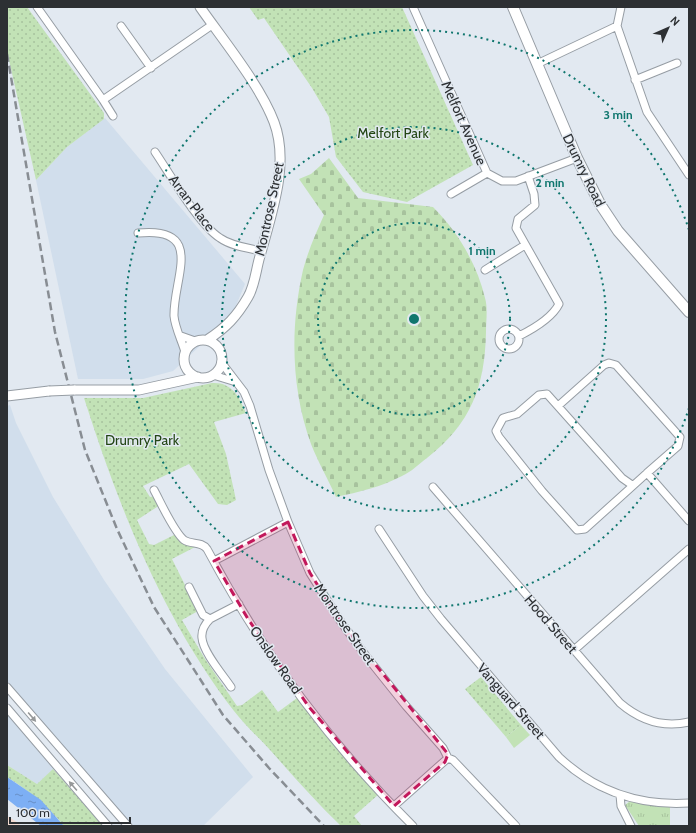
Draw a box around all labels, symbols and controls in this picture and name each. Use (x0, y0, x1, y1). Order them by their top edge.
north arrow (648, 8, 688, 48)
text: N (667, 13, 683, 29)
street label: Melfort Avenue (437, 78, 491, 168)
text: 3 min (603, 107, 633, 122)
park label: Melfort Park (357, 124, 429, 142)
street label: Drumry Road (559, 130, 609, 210)
street label: Montrose Street (250, 160, 288, 258)
street label: Arran Place (165, 171, 219, 235)
text: 2 min (536, 175, 564, 190)
text: 1 min (468, 243, 496, 258)
centre of rings (407, 312, 421, 326)
park label: Drumry Park (105, 431, 180, 449)
street label: Montrose Street (310, 580, 380, 668)
street label: Hood Street (521, 591, 582, 657)
street label: Onslow Road (246, 623, 306, 697)
street label: Vanguard Street (473, 659, 549, 743)
one-way arrow (28, 711, 37, 722)
one-way arrow (69, 781, 78, 792)
scale bar (10, 799, 130, 825)
text: 100 m (16, 805, 50, 820)

